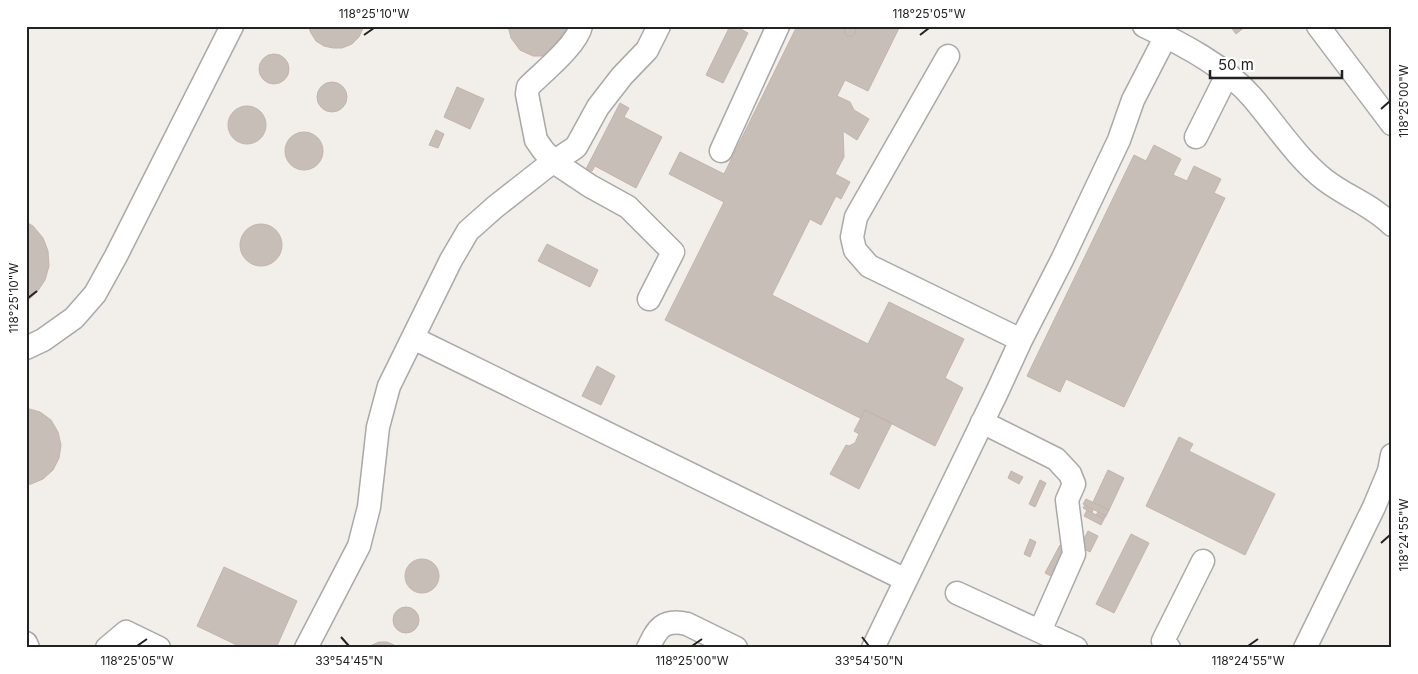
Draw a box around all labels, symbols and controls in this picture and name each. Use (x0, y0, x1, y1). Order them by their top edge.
text: 118°25'10"W (339, 6, 409, 21)
text: 118°25'05"W (893, 6, 966, 21)
scale bar (1210, 48, 1343, 80)
text: 50 m (1218, 55, 1254, 74)
text: 118°25'00"W (1396, 64, 1411, 138)
text: 118°25'10"W (6, 263, 21, 333)
text: 118°24'55"W (1396, 498, 1411, 571)
text: 118°25'05"W (101, 653, 174, 668)
text: 33°54'45"N (315, 653, 383, 668)
text: 118°25'00"W (655, 653, 729, 668)
text: 33°54'50"N (835, 653, 903, 668)
text: 118°24'55"W (1212, 653, 1285, 668)

